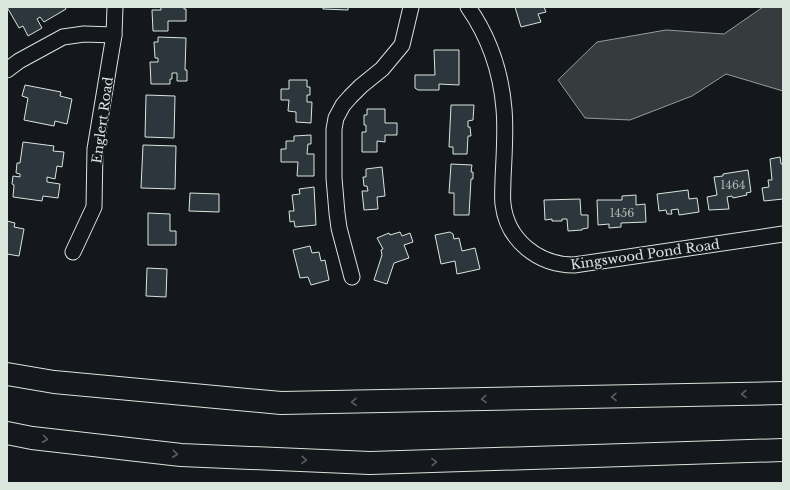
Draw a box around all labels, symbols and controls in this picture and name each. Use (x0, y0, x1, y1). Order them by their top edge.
street label: Englert Road (88, 75, 117, 164)
house number: 1464 (721, 178, 745, 192)
house number: 1456 (610, 206, 634, 220)
street label: Kingswood Pond Road (569, 236, 721, 273)
one-way arrow (741, 390, 747, 398)
one-way arrow (611, 392, 617, 401)
one-way arrow (481, 395, 487, 403)
one-way arrow (351, 397, 357, 406)
one-way arrow (42, 434, 48, 443)
one-way arrow (172, 449, 178, 458)
one-way arrow (301, 456, 307, 465)
one-way arrow (431, 457, 437, 466)

